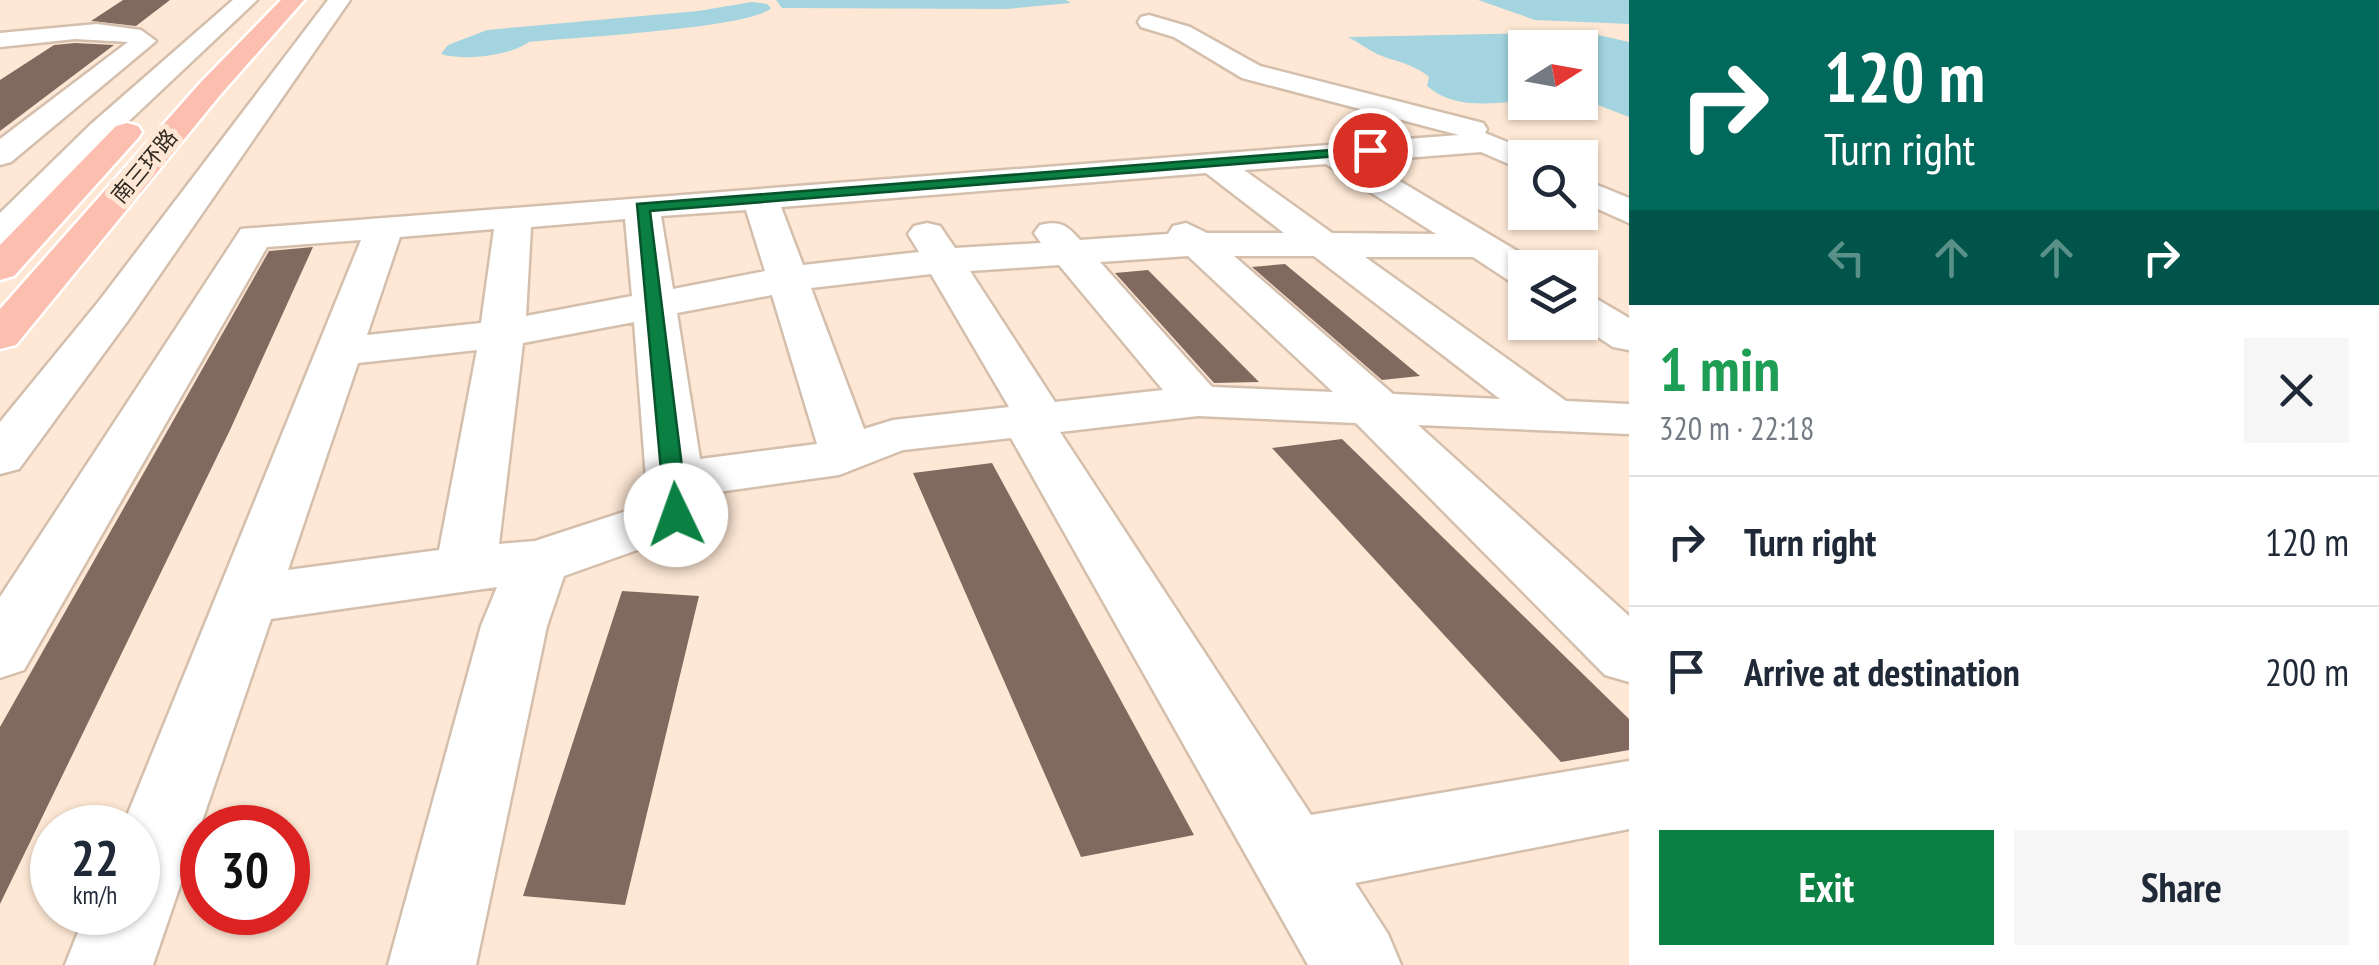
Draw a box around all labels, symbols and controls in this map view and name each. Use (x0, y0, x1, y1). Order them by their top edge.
north arrow (1508, 30, 1598, 120)
map controls (1508, 30, 1598, 340)
text: 120 m (1824, 31, 1985, 121)
icon: right (1659, 40, 1789, 170)
pin (1328, 108, 1413, 193)
text: Turn right (1824, 119, 1975, 177)
street label: 南三环路 (105, 123, 183, 209)
icon: arrive (1343, 123, 1398, 178)
button: search (1508, 140, 1598, 230)
icon: left (1819, 230, 1874, 285)
icon: ahead (1924, 230, 1979, 285)
icon: ahead (2029, 230, 2084, 285)
icon: right (2134, 230, 2189, 285)
button: layers (1508, 250, 1598, 340)
text: 1 min (1659, 330, 1780, 408)
button: close (2244, 338, 2349, 443)
text: 320 m · 22:18 (1659, 407, 1814, 449)
position arrow (624, 463, 728, 567)
icon: right (1659, 514, 1714, 569)
text: Turn right (1744, 517, 1876, 566)
text: 120 m (2265, 517, 2349, 566)
icon: arrive (1659, 644, 1714, 699)
text: Arrive at destination (1744, 647, 2020, 696)
text: 200 m (2265, 647, 2349, 696)
speed limit sign: 30 (180, 805, 310, 935)
text: 22 (71, 825, 119, 890)
button: Exit (1659, 830, 1994, 945)
button: Share (2014, 830, 2349, 945)
text: km/h (73, 879, 117, 911)

